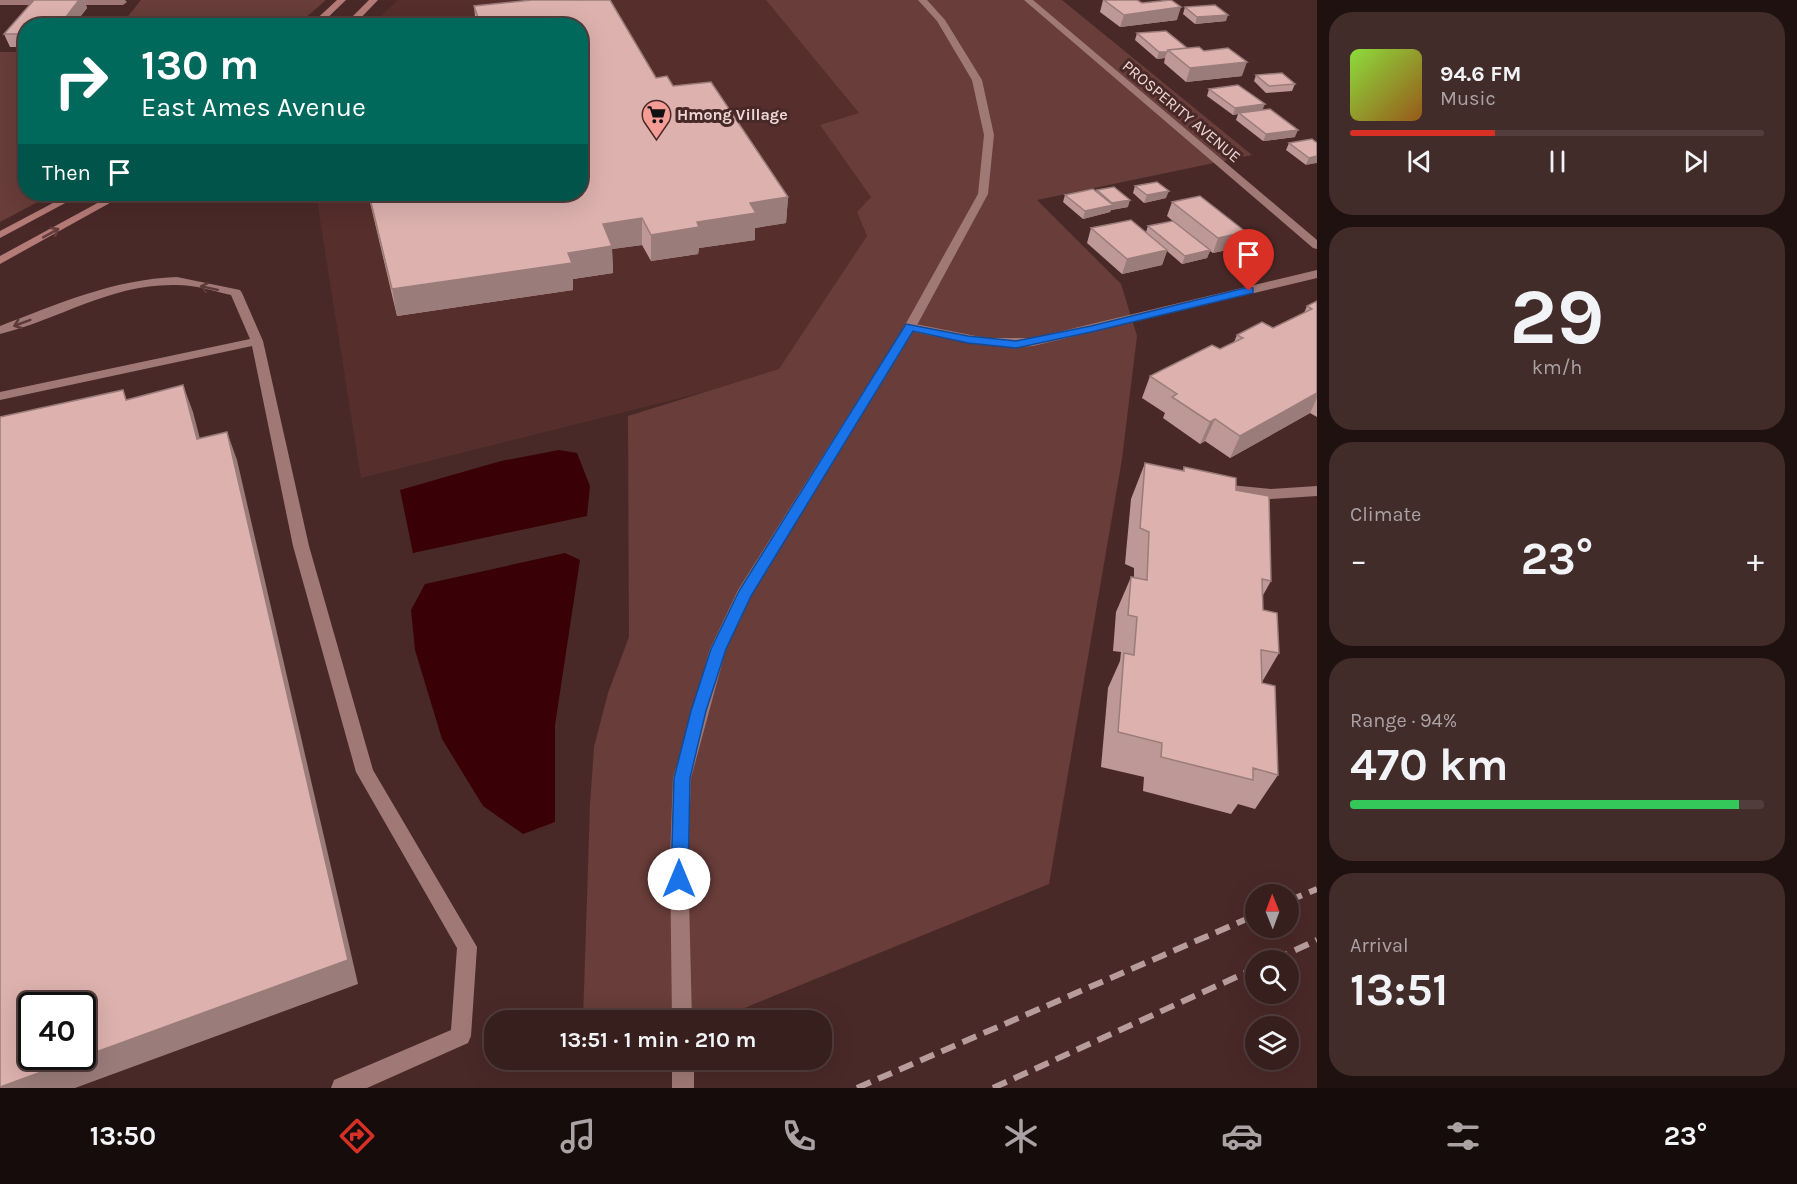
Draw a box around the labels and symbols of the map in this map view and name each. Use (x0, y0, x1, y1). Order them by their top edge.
street label: PROSPERITY AVENUE (1119, 56, 1245, 166)
supermarket icon: Hmong Village (640, 98, 672, 140)
place label: Hmong Village (677, 105, 788, 124)
one-way arrow (42, 227, 59, 239)
pin (1223, 229, 1274, 291)
one-way arrow (200, 282, 220, 293)
one-way arrow (13, 318, 31, 329)
position arrow (647, 847, 711, 911)
north arrow (1245, 884, 1299, 938)
speed limit sign: 40 (18, 992, 96, 1070)

